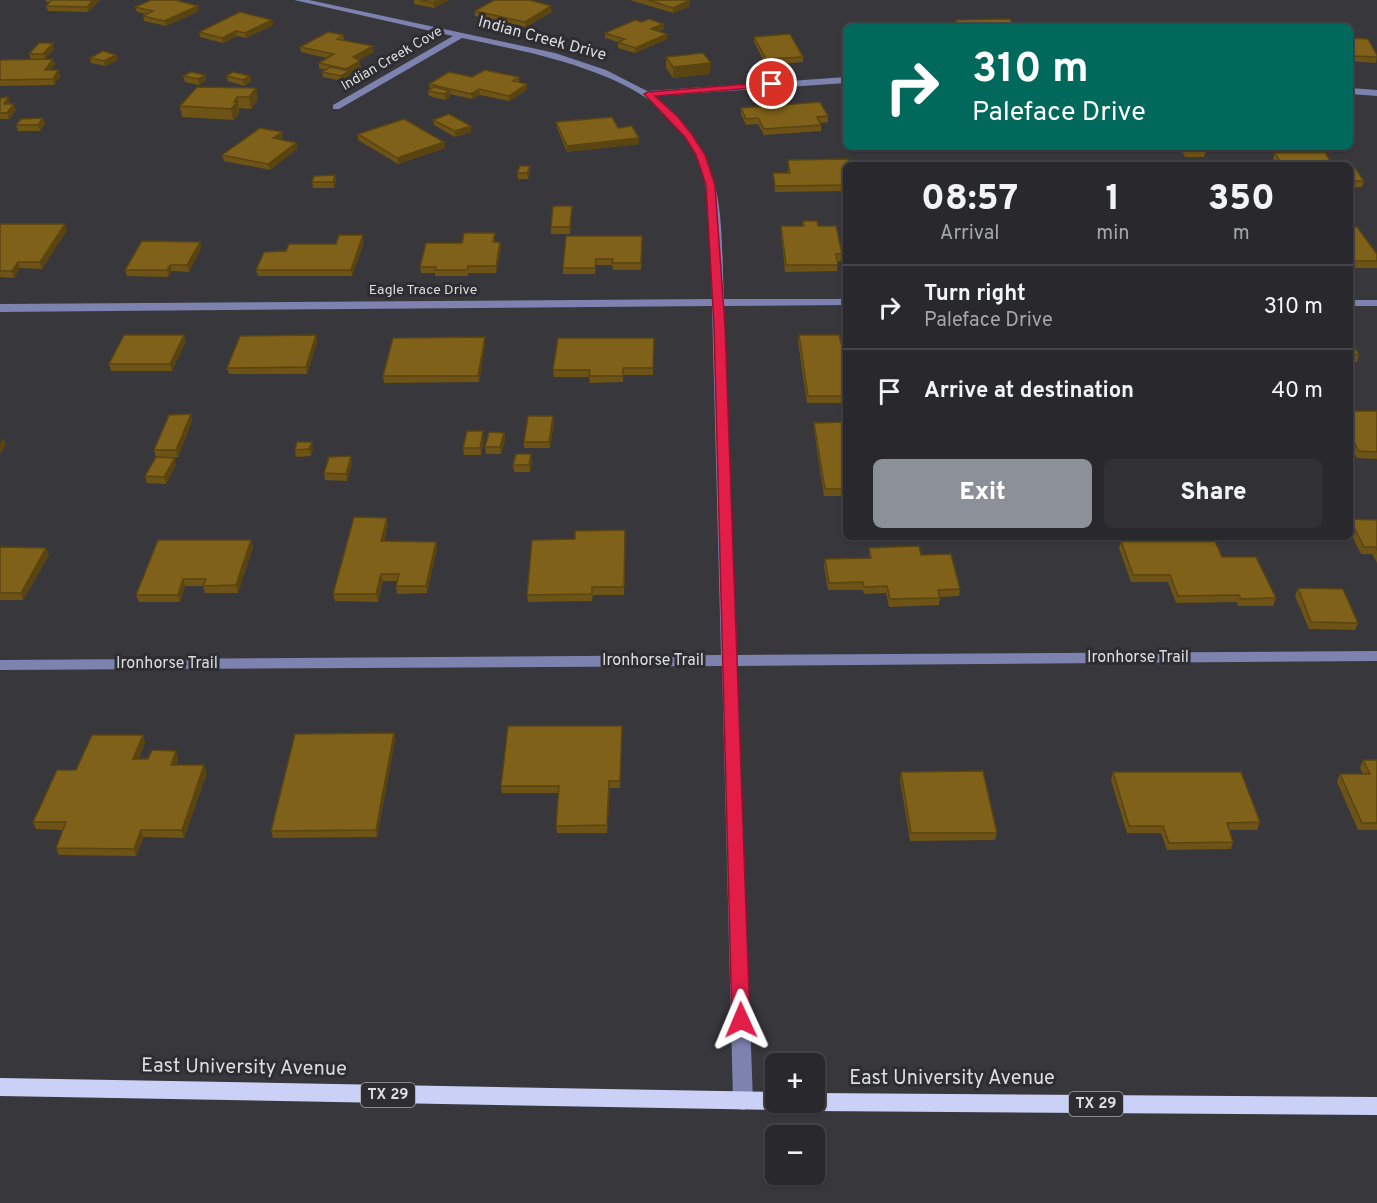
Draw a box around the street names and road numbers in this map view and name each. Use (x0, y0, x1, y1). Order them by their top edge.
street label: Indian Creek Drive (476, 12, 608, 66)
street label: Indian Creek Cove (338, 23, 446, 95)
street label: Eagle Trace Drive (369, 282, 477, 299)
street label: Ironhorse Trail (1087, 648, 1189, 668)
street label: Ironhorse Trail (602, 651, 704, 671)
street label: Ironhorse Trail (116, 654, 218, 674)
street label: East University Avenue (141, 1053, 347, 1083)
street label: East University Avenue (849, 1066, 1055, 1092)
road number: TX 29 (361, 1083, 415, 1107)
road number: TX 29 (1069, 1092, 1123, 1116)

